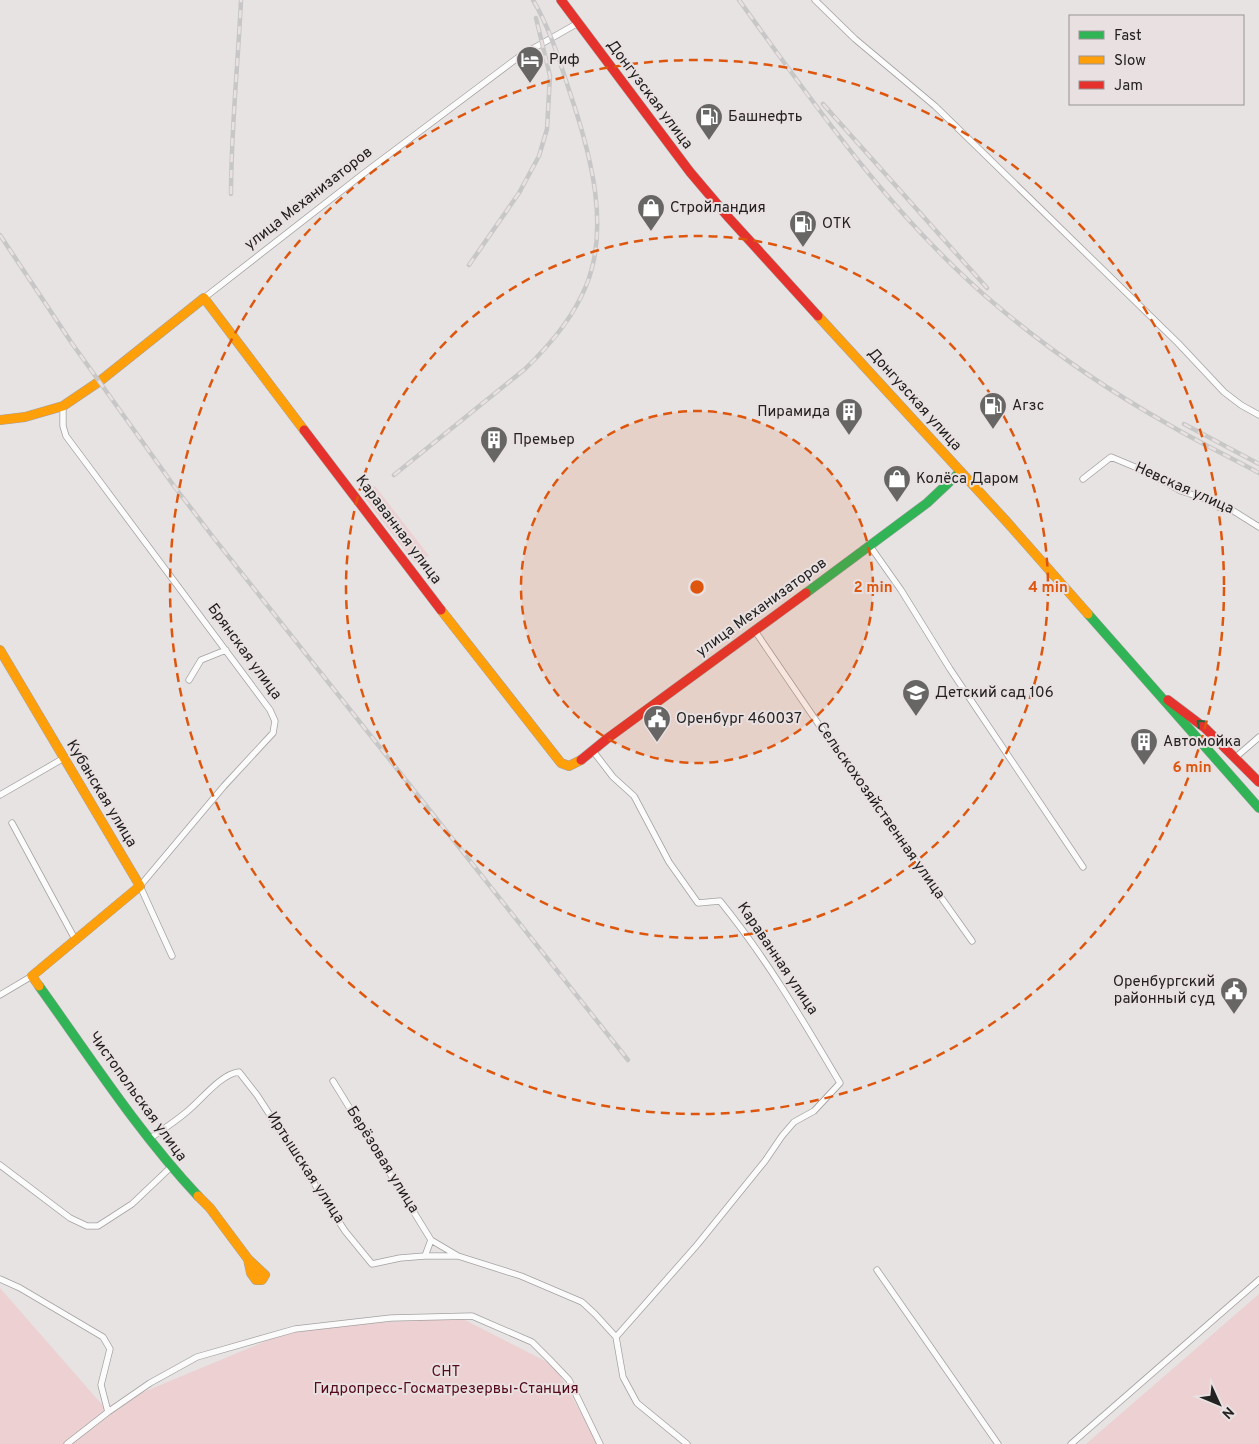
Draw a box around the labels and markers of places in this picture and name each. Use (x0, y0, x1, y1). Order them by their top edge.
hotel icon: Риф (515, 45, 545, 84)
place label: Риф (549, 51, 580, 70)
fuel station icon: Башнефть (694, 102, 724, 141)
place label: Башнефть (728, 108, 803, 127)
shop icon: Стройландия (636, 193, 666, 232)
place label: Стройландия (670, 199, 766, 218)
fuel station icon: ОТК (788, 209, 818, 248)
place label: ОТК (822, 215, 851, 234)
fuel station icon: Агзс (978, 391, 1008, 430)
building icon: Пирамида (834, 397, 864, 436)
place label: Агзс (1012, 397, 1044, 416)
place label: Пирамида (757, 403, 830, 422)
building icon: Премьер (479, 425, 509, 464)
place label: Премьер (513, 431, 575, 450)
shop icon: Колёса Даром (882, 464, 912, 503)
place label: Колёса Даром (916, 470, 1019, 489)
centre of rings (688, 578, 706, 596)
school or university icon: Детский сад 106 (901, 678, 931, 717)
place label: Детский сад 106 (935, 684, 1054, 703)
public building icon: Оренбург 460037 (642, 704, 672, 743)
place label: Оренбург 460037 (676, 710, 802, 729)
building icon: Автомойка (1129, 727, 1159, 766)
place label: Автомойка (1163, 733, 1241, 752)
place label: Оренбургский районный суд (1113, 973, 1215, 1009)
public building icon: Оренбургский районный суд (1219, 976, 1249, 1015)

